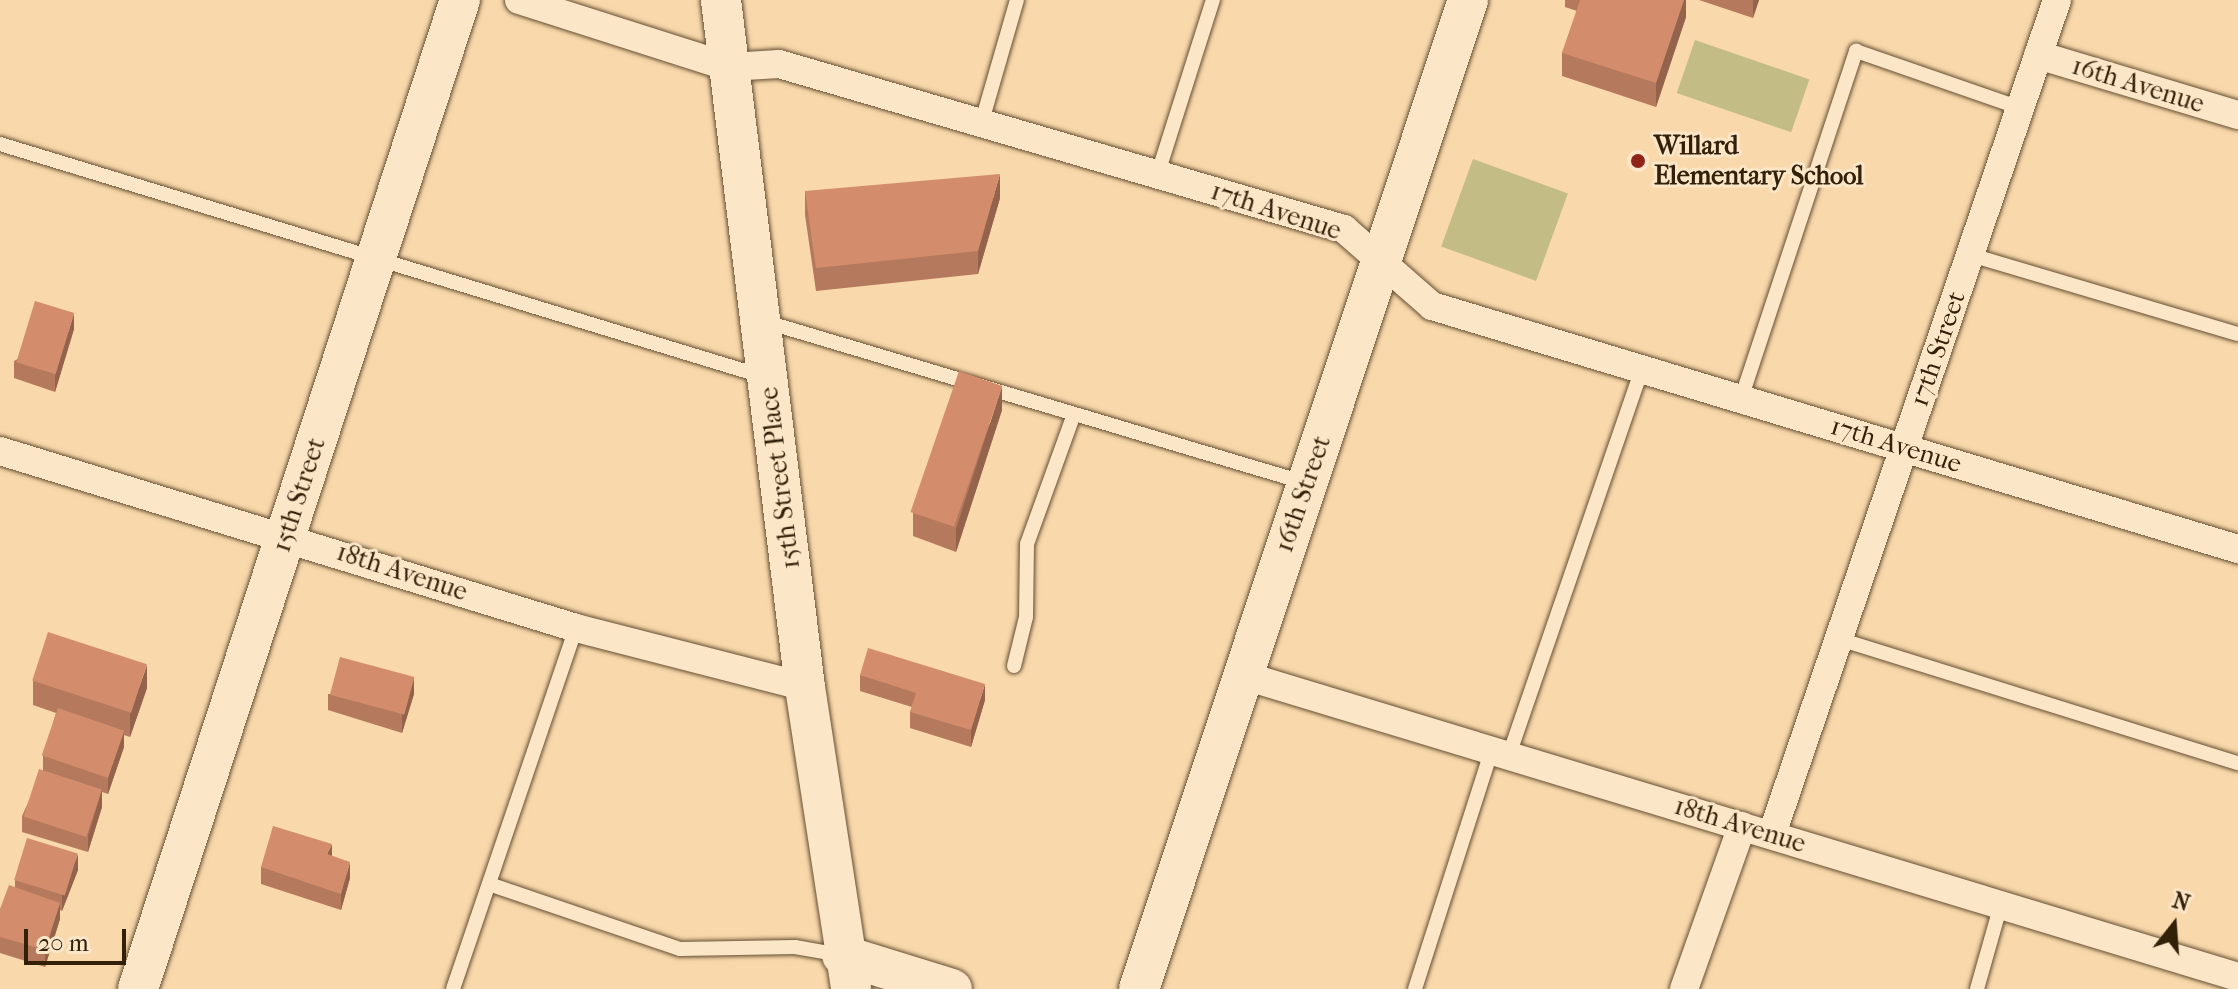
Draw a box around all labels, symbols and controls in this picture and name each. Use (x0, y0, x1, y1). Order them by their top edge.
street label: 16th Avenue (2068, 50, 2208, 120)
place label: Willard Elementary School (1654, 130, 1863, 192)
marker: Willard Elementary School (1629, 152, 1647, 170)
street label: 17th Avenue (1207, 175, 1345, 247)
street label: 17th Street (1904, 287, 1972, 411)
street label: 15th Street Place (753, 385, 807, 571)
street label: 17th Avenue (1827, 410, 1965, 480)
street label: 16th Street (1269, 432, 1337, 556)
street label: 15th Street (266, 434, 332, 556)
street label: 18th Avenue (333, 536, 471, 608)
street label: 18th Avenue (1671, 790, 1809, 860)
north arrow (2134, 885, 2214, 965)
text: N (2169, 887, 2193, 917)
scale bar (28, 913, 130, 963)
text: 20 m (38, 929, 89, 957)

